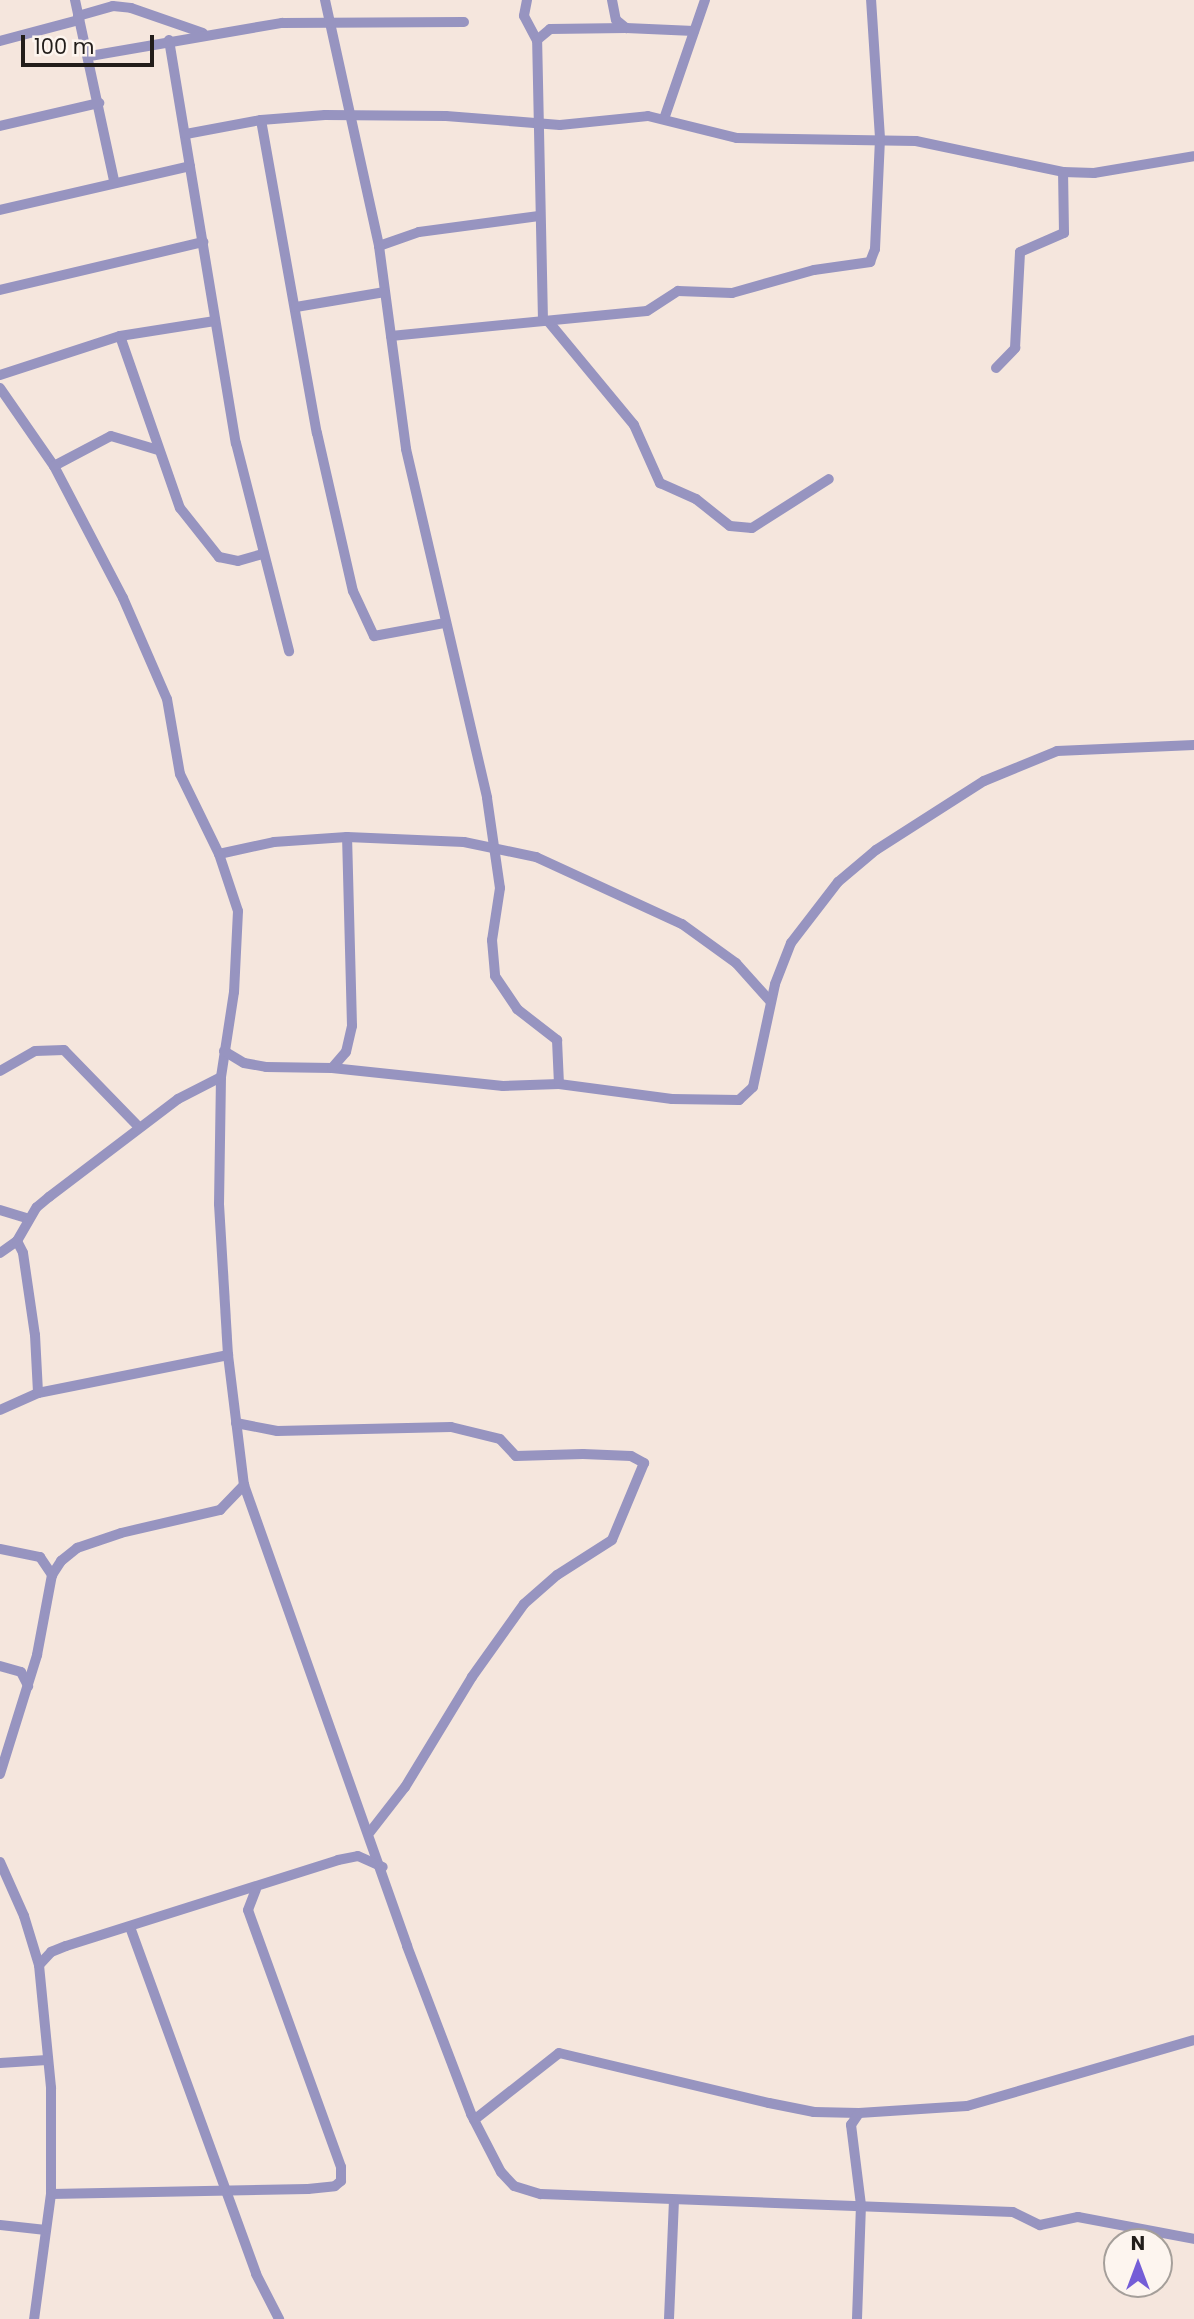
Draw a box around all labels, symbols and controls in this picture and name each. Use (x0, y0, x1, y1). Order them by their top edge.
scale bar (24, 21, 158, 65)
text: 100 m (34, 32, 94, 61)
north arrow (1103, 2228, 1173, 2298)
text: N (1131, 2230, 1145, 2257)

